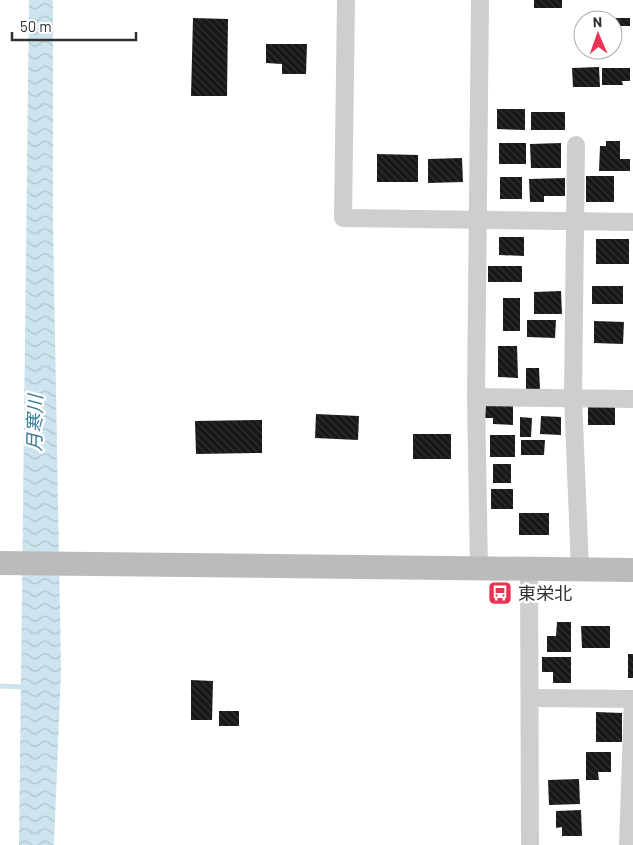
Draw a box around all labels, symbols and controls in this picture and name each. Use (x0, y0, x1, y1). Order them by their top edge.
scale bar (12, 10, 136, 42)
north arrow (573, 10, 623, 60)
text: N (593, 13, 602, 30)
text: 50 m (20, 17, 52, 35)
water label: 月寒川 (22, 392, 46, 452)
bus stop icon: 東栄北 (487, 580, 513, 606)
place label: 東栄北 (518, 582, 572, 604)

